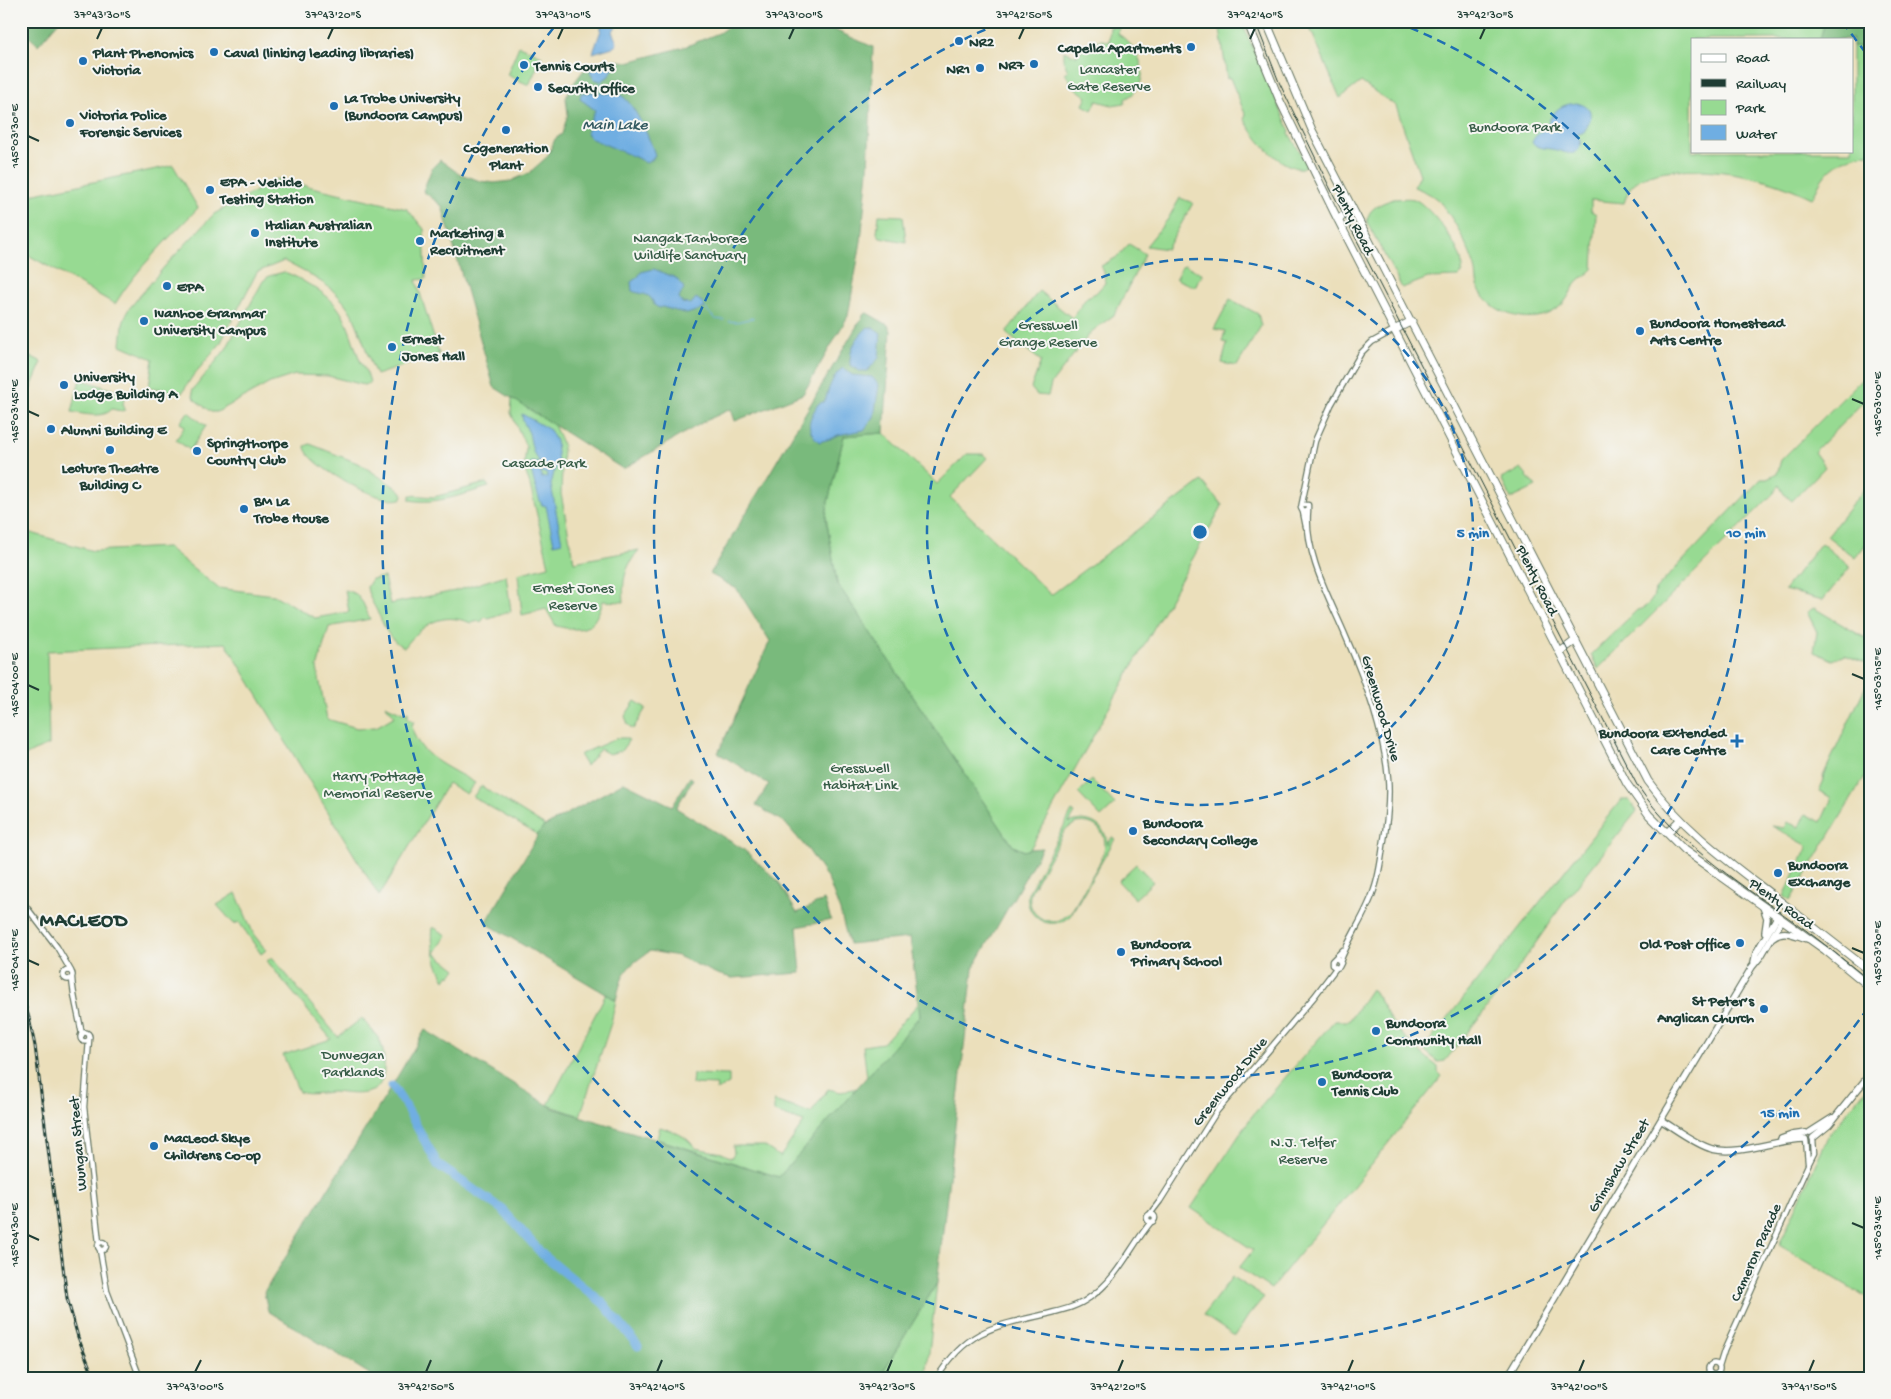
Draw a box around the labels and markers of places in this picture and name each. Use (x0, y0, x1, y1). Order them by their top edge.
place label: NR2 (969, 34, 995, 52)
marker: NR2 (953, 35, 965, 47)
place label: Capella Apartments (1057, 40, 1182, 58)
marker: Capella Apartments (1185, 41, 1197, 53)
place label: Plant Phenomics Victoria (92, 45, 195, 80)
place label: Caval (linking leading libraries) (223, 45, 414, 63)
marker: Caval (linking leading libraries) (208, 46, 220, 58)
marker: Plant Phenomics Victoria (77, 55, 89, 67)
place label: NR7 (999, 57, 1025, 75)
place label: Tennis Courts (533, 58, 615, 76)
marker: NR7 (1028, 58, 1040, 70)
marker: Tennis Courts (518, 59, 530, 71)
place label: NR1 (946, 61, 970, 79)
marker: NR1 (974, 62, 986, 74)
place label: Security Office (548, 80, 636, 98)
marker: Security Office (532, 81, 544, 93)
place label: La Trobe University (Bundoora Campus) (344, 90, 463, 125)
marker: La Trobe University (Bundoora Campus) (328, 100, 340, 112)
place label: Victoria Police Forensic Services (79, 107, 183, 142)
marker: Victoria Police Forensic Services (64, 117, 76, 129)
marker: Cogeneration Plant (500, 124, 512, 136)
place label: Cogeneration Plant (463, 140, 549, 175)
place label: EPA - Vehicle Testing Station (219, 174, 314, 209)
marker: EPA - Vehicle Testing Station (204, 184, 216, 196)
place label: Italian Australian Institute (265, 217, 373, 252)
place label: Marketing & Recruitment (429, 225, 506, 260)
marker: Italian Australian Institute (249, 227, 261, 239)
marker: Marketing & Recruitment (414, 235, 426, 247)
place label: EPA (177, 279, 205, 297)
marker: EPA (161, 280, 173, 292)
place label: Ivanhoe Grammar University Campus (154, 305, 267, 340)
marker: Ivanhoe Grammar University Campus (138, 315, 150, 327)
place label: Bundoora Homestead Arts Centre (1649, 315, 1787, 350)
marker: Bundoora Homestead Arts Centre (1634, 325, 1646, 337)
place label: Ernest Jones Hall (401, 331, 466, 366)
marker: Ernest Jones Hall (386, 341, 398, 353)
place label: University Lodge Building A (74, 369, 178, 404)
marker: University Lodge Building A (58, 379, 70, 391)
place label: Alumni Building E (60, 422, 168, 440)
marker: Alumni Building E (45, 423, 57, 435)
place label: Springthorpe Country Club (206, 435, 289, 470)
marker: Lecture Theatre Building C (104, 444, 116, 456)
marker: Springthorpe Country Club (191, 445, 203, 457)
place label: Lecture Theatre Building C (61, 460, 160, 495)
place label: BM La Trobe House (253, 493, 330, 528)
marker: BM La Trobe House (238, 503, 250, 515)
centre of rings (1191, 523, 1209, 541)
place label: Bundoora Extended Care Centre (1598, 725, 1728, 760)
marker: Bundoora Extended Care Centre (1730, 734, 1744, 748)
place label: Bundoora Secondary College (1142, 815, 1259, 850)
marker: Bundoora Secondary College (1127, 825, 1139, 837)
place label: Bundoora Exchange (1787, 857, 1851, 892)
marker: Bundoora Exchange (1772, 867, 1784, 879)
place label: Bundoora Primary School (1130, 936, 1223, 971)
place label: Old Post Office (1640, 936, 1731, 954)
marker: Old Post Office (1734, 937, 1746, 949)
marker: Bundoora Primary School (1115, 946, 1127, 958)
place label: St Peter’s Anglican Church (1656, 993, 1755, 1028)
marker: St Peter’s Anglican Church (1758, 1003, 1770, 1015)
place label: Bundoora Community Hall (1385, 1015, 1482, 1050)
marker: Bundoora Community Hall (1370, 1025, 1382, 1037)
place label: Bundoora Tennis Club (1331, 1066, 1399, 1101)
marker: Bundoora Tennis Club (1316, 1076, 1328, 1088)
place label: MacLeod Skye Childrens Co-op (163, 1130, 261, 1165)
marker: MacLeod Skye Childrens Co-op (148, 1140, 160, 1152)

